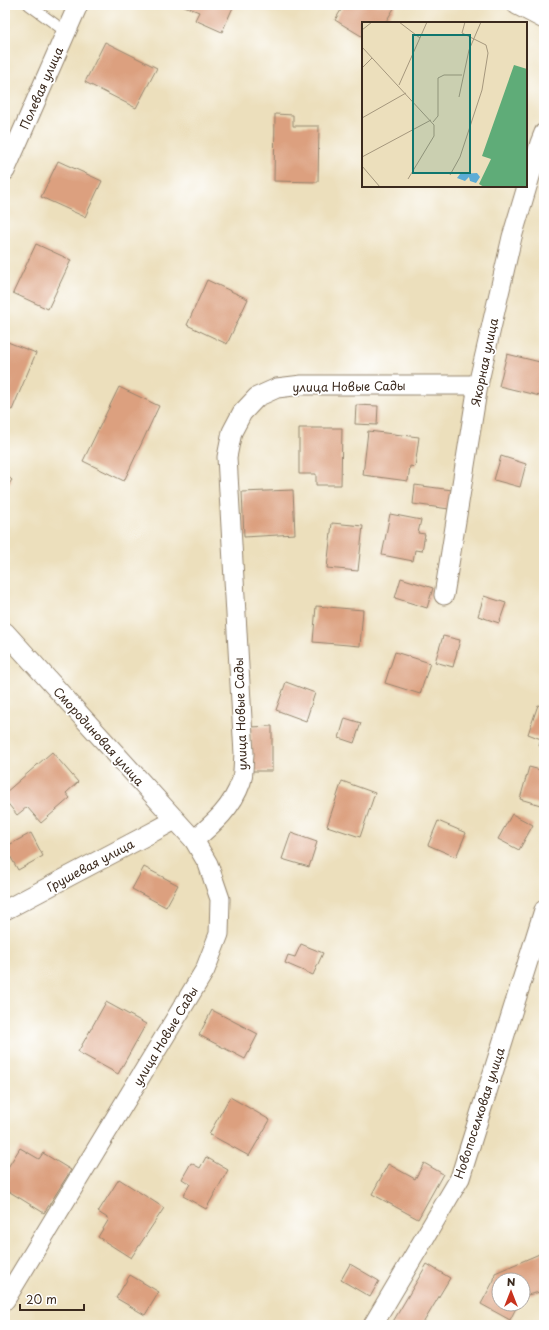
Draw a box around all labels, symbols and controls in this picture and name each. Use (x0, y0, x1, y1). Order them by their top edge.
inset map (362, 22, 527, 187)
street label: Полевая улица (15, 43, 67, 132)
street label: Якорная улица (466, 316, 502, 408)
street label: улица Новые Сады (292, 376, 406, 396)
street label: улица Новые Сады (229, 657, 251, 771)
street label: Смородиновая улица (50, 683, 149, 790)
street label: Грушевая улица (43, 834, 137, 896)
street label: улица Новые Сады (128, 983, 202, 1089)
street label: Новопоселковая улица (449, 1045, 509, 1181)
north arrow (491, 1272, 531, 1312)
text: N (507, 1273, 516, 1290)
scale bar (20, 1286, 84, 1312)
text: 20 m (26, 1290, 57, 1308)

